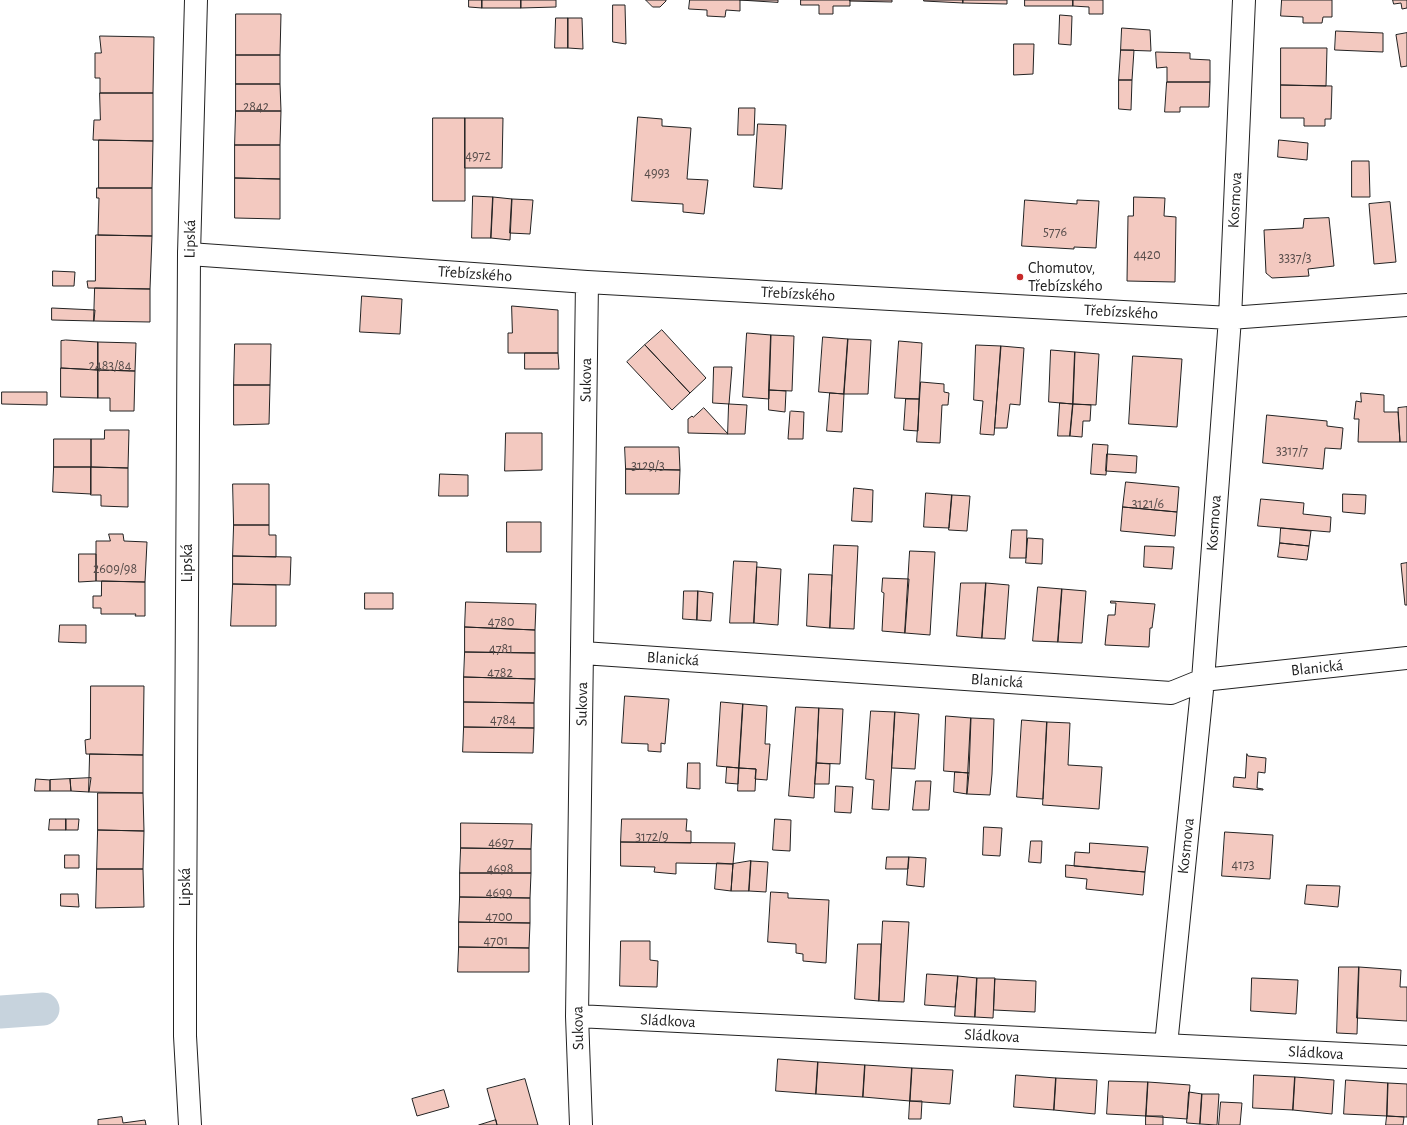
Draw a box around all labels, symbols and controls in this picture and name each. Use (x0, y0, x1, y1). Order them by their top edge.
house number: 2842 (243, 99, 269, 115)
house number: 4972 (465, 148, 491, 164)
house number: 4993 (644, 165, 670, 181)
street label: Kosmova (1224, 171, 1246, 229)
street label: Lipská (180, 219, 200, 259)
house number: 5776 (1043, 224, 1067, 240)
house number: 4420 (1133, 247, 1161, 263)
house number: 3337/3 (1279, 250, 1311, 266)
place label: Chomutov, Třebízského (1028, 258, 1103, 296)
street label: Třebízského (437, 262, 513, 286)
marker: Chomutov, Třebízského (1015, 272, 1025, 282)
street label: Třebízského (760, 282, 836, 306)
street label: Třebízského (1083, 300, 1159, 324)
house number: 2483/84 (89, 358, 131, 374)
street label: Sukova (576, 358, 596, 402)
house number: 3317/7 (1276, 443, 1308, 459)
house number: 3129/3 (631, 458, 665, 474)
street label: Kosmova (1202, 494, 1226, 552)
house number: 3121/6 (1132, 496, 1164, 512)
street label: Lipská (177, 544, 197, 582)
house number: 2609/98 (93, 561, 137, 577)
house number: 4780 (488, 614, 514, 630)
house number: 4781 (489, 641, 513, 657)
street label: Blanická (646, 648, 700, 670)
street label: Blanická (1290, 656, 1344, 680)
house number: 4782 (487, 665, 513, 681)
street label: Blanická (970, 670, 1024, 692)
street label: Sukova (572, 682, 592, 726)
house number: 4784 (490, 712, 516, 728)
street label: Kosmova (1173, 817, 1199, 875)
house number: 3172/9 (635, 829, 669, 845)
house number: 4697 (488, 835, 514, 851)
house number: 4173 (1231, 857, 1255, 873)
house number: 4698 (487, 861, 513, 877)
street label: Lipská (175, 868, 195, 906)
house number: 4699 (486, 885, 512, 901)
house number: 4700 (485, 909, 513, 925)
house number: 4701 (484, 933, 508, 949)
street label: Sukova (568, 1006, 588, 1050)
street label: Sládkova (640, 1010, 696, 1032)
street label: Sládkova (964, 1025, 1020, 1047)
street label: Sládkova (1288, 1042, 1344, 1064)

